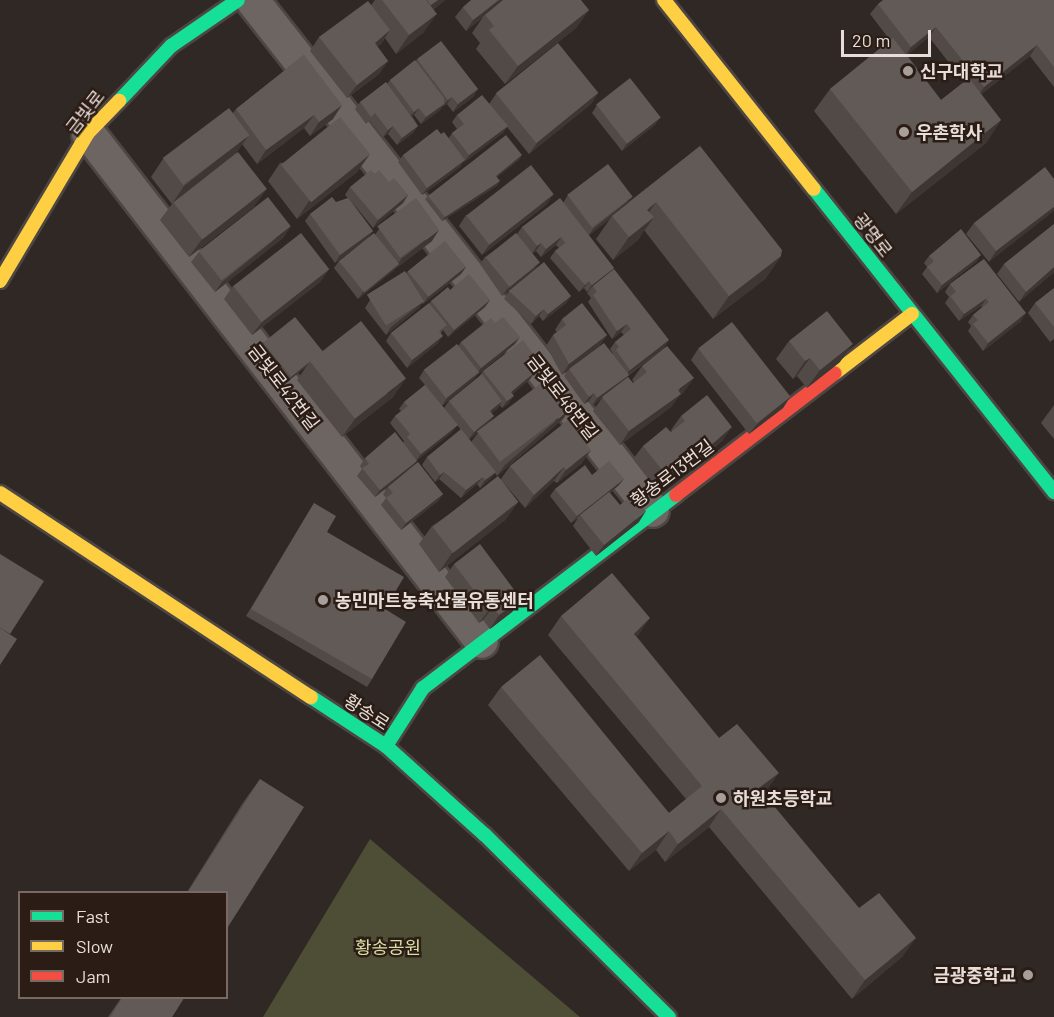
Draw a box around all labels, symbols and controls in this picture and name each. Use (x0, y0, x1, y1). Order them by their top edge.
scale bar (844, 18, 934, 56)
text: 20 m (852, 29, 890, 51)
place label: 신구대학교 (920, 60, 1003, 82)
marker: 신구대학교 (901, 64, 915, 78)
street label: 금빛로 (61, 86, 109, 138)
place label: 우촌학사 (916, 121, 982, 143)
marker: 우촌학사 (897, 125, 911, 139)
street label: 광명로 (849, 209, 897, 261)
street label: 금빛로42번길 (244, 340, 324, 434)
street label: 금빛로48번길 (523, 350, 603, 444)
street label: 황송로13번길 (626, 435, 718, 511)
place label: 농민마트농축산물유통센터 (335, 589, 534, 611)
marker: 농민마트농축산물유통센터 (316, 593, 330, 607)
street label: 황송로 (340, 689, 394, 735)
place label: 하원초등학교 (733, 787, 832, 809)
marker: 하원초등학교 (714, 791, 728, 805)
legend (18, 891, 228, 999)
text: Fast (76, 905, 110, 927)
text: Slow (76, 935, 113, 957)
park label: 황송공원 (355, 936, 421, 958)
place label: 금광중학교 (933, 964, 1016, 986)
text: Jam (76, 965, 110, 987)
marker: 금광중학교 (1021, 968, 1035, 982)

